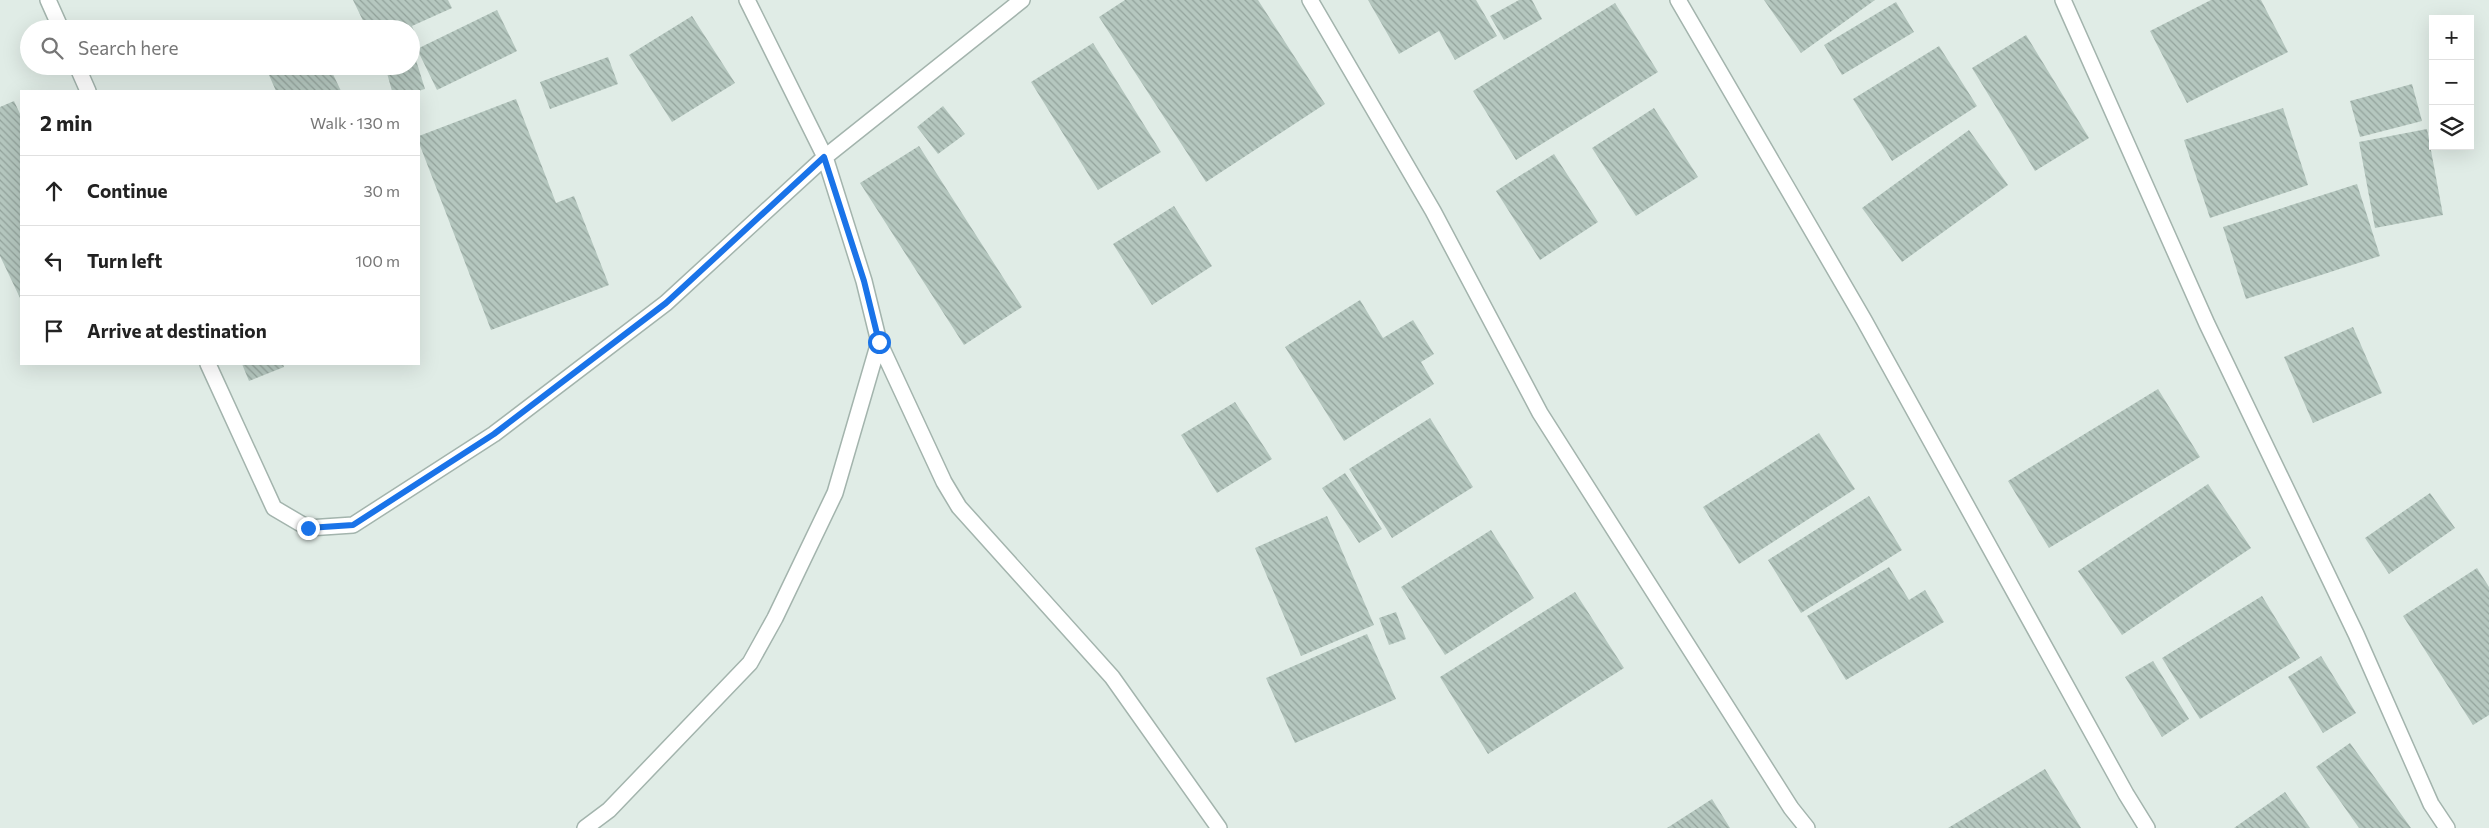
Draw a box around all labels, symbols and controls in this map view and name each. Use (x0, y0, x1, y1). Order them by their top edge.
map controls (2429, 15, 2474, 150)
button: + (2429, 15, 2474, 60)
search box (20, 20, 420, 75)
icon: search (38, 34, 66, 62)
text: Search here (78, 36, 178, 59)
button: − (2429, 60, 2474, 105)
button: layers (2429, 105, 2474, 150)
text: 2 min (40, 110, 92, 135)
text: Walk · 130 m (310, 113, 400, 132)
icon: ahead (40, 177, 68, 205)
text: Continue (87, 179, 167, 202)
text: 30 m (363, 181, 400, 200)
icon: left (40, 247, 68, 275)
text: Turn left (87, 249, 162, 272)
text: 100 m (355, 251, 400, 270)
icon: arrive (40, 317, 68, 345)
text: Arrive at destination (87, 319, 267, 342)
route start (868, 331, 891, 354)
route end (297, 517, 320, 540)

